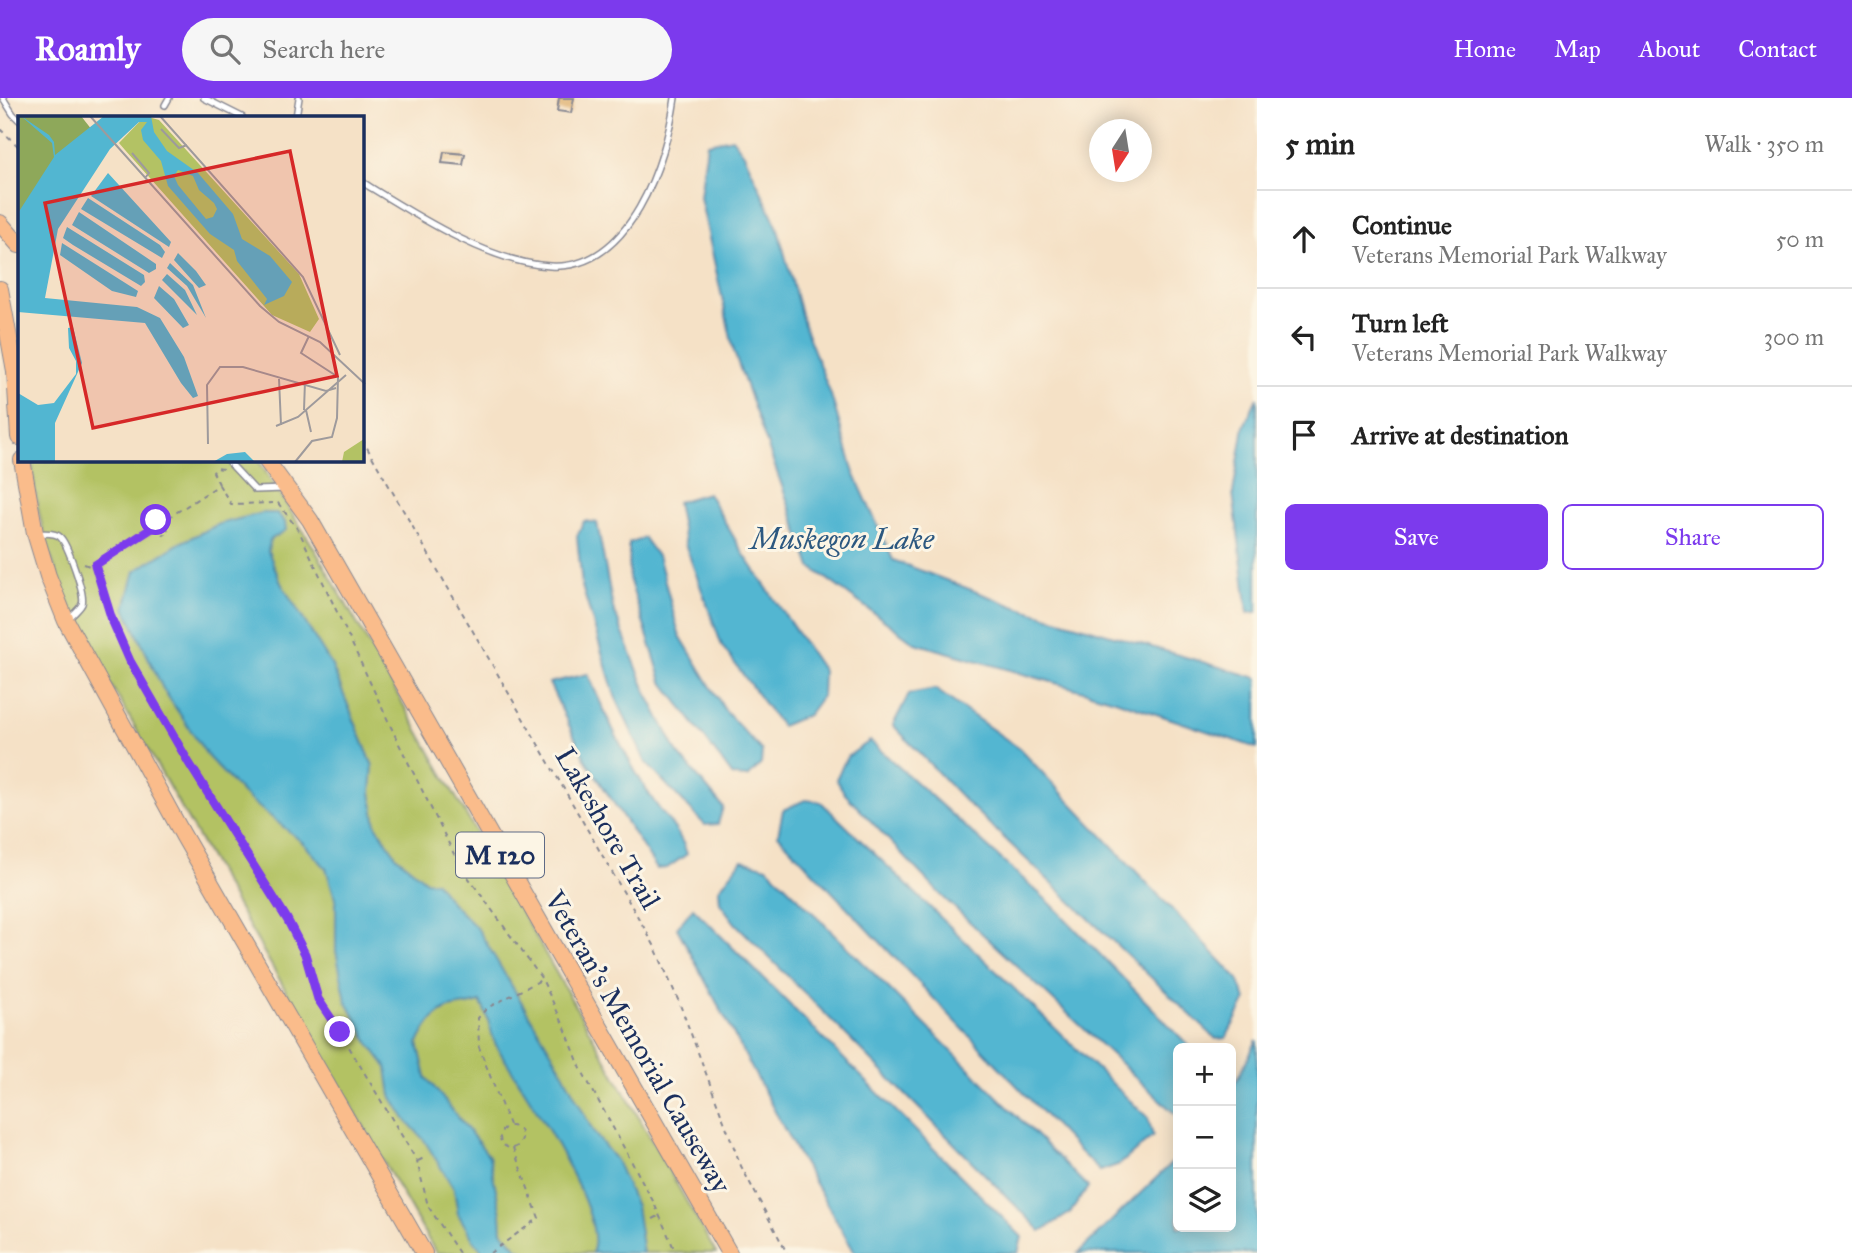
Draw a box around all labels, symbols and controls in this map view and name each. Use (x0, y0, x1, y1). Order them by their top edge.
search box (182, 18, 672, 81)
text: Roamly (35, 29, 140, 69)
icon: search (206, 30, 244, 68)
text: Search here (262, 33, 385, 65)
text: Home (1453, 34, 1516, 64)
text: Map (1554, 34, 1601, 64)
text: About (1639, 34, 1700, 64)
text: Contact (1738, 34, 1817, 64)
inset map (18, 116, 364, 462)
north arrow (1089, 119, 1152, 182)
text: 5 min (1285, 126, 1355, 162)
text: Walk · 350 m (1704, 130, 1824, 158)
text: Continue (1352, 209, 1452, 241)
icon: ahead (1285, 220, 1323, 258)
text: 50 m (1776, 225, 1824, 253)
text: Veterans Memorial Park Walkway (1352, 241, 1667, 269)
text: Turn left (1352, 307, 1448, 339)
icon: left (1285, 318, 1323, 356)
text: 300 m (1764, 323, 1824, 351)
text: Veterans Memorial Park Walkway (1352, 339, 1667, 367)
icon: arrive (1285, 416, 1323, 454)
text: Arrive at destination (1352, 419, 1569, 451)
route start (140, 504, 171, 535)
button: Save (1285, 504, 1548, 570)
button: Share (1562, 504, 1824, 570)
water label: Muskegon Lake (747, 521, 935, 557)
street label: Lakeshore Trail (548, 741, 669, 915)
road number: M 120 (456, 832, 544, 877)
street label: Veteran's Memorial Causeway (537, 884, 739, 1200)
route end (324, 1016, 355, 1047)
map controls (1173, 1043, 1236, 1232)
button: + (1173, 1043, 1236, 1106)
button: − (1173, 1106, 1236, 1169)
button: layers (1173, 1169, 1236, 1232)

